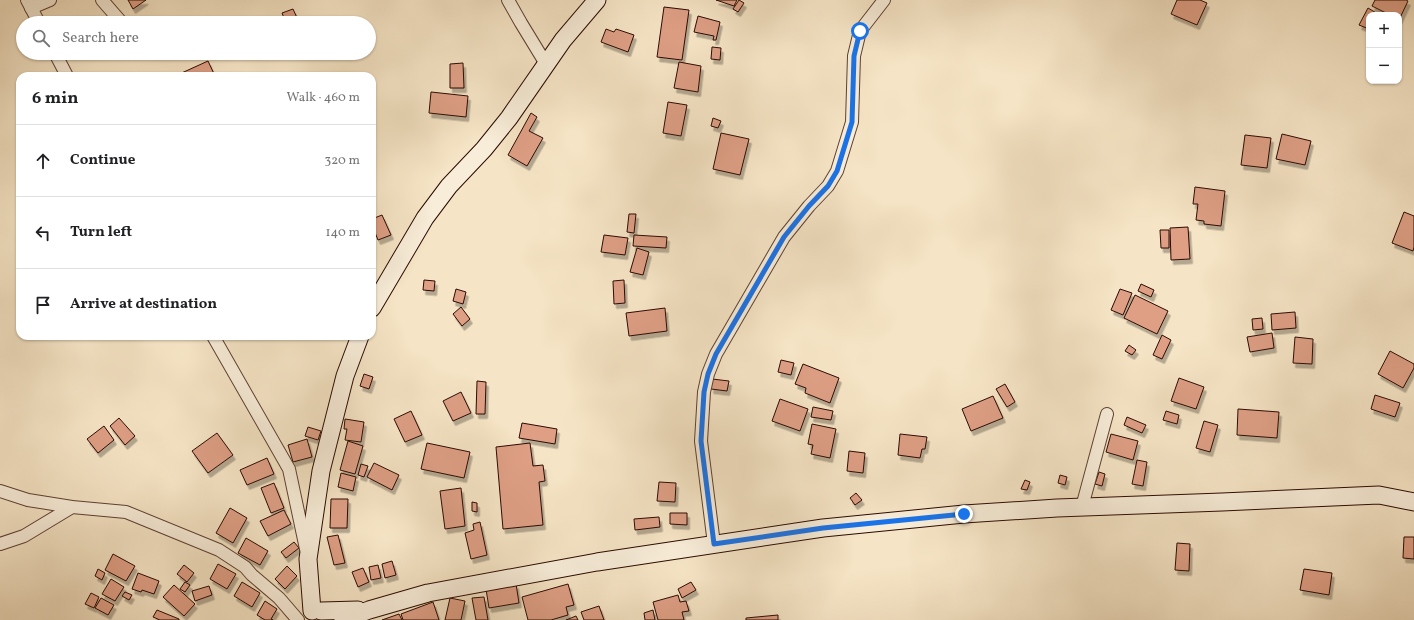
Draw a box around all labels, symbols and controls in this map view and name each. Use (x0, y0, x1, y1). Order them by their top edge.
map controls (1366, 12, 1402, 84)
button: + (1366, 12, 1402, 48)
search box (16, 16, 376, 60)
route start (851, 22, 869, 40)
icon: search (30, 27, 52, 49)
text: Search here (62, 28, 139, 49)
button: − (1366, 48, 1402, 84)
text: 6 min (32, 87, 78, 110)
text: Walk · 460 m (287, 89, 360, 107)
icon: ahead (32, 150, 54, 172)
text: Continue (70, 150, 135, 171)
text: 320 m (325, 152, 360, 170)
icon: left (32, 222, 54, 244)
text: Turn left (70, 222, 132, 243)
text: 140 m (326, 224, 360, 242)
icon: arrive (32, 294, 54, 316)
text: Arrive at destination (70, 294, 217, 315)
route end (955, 505, 973, 523)

